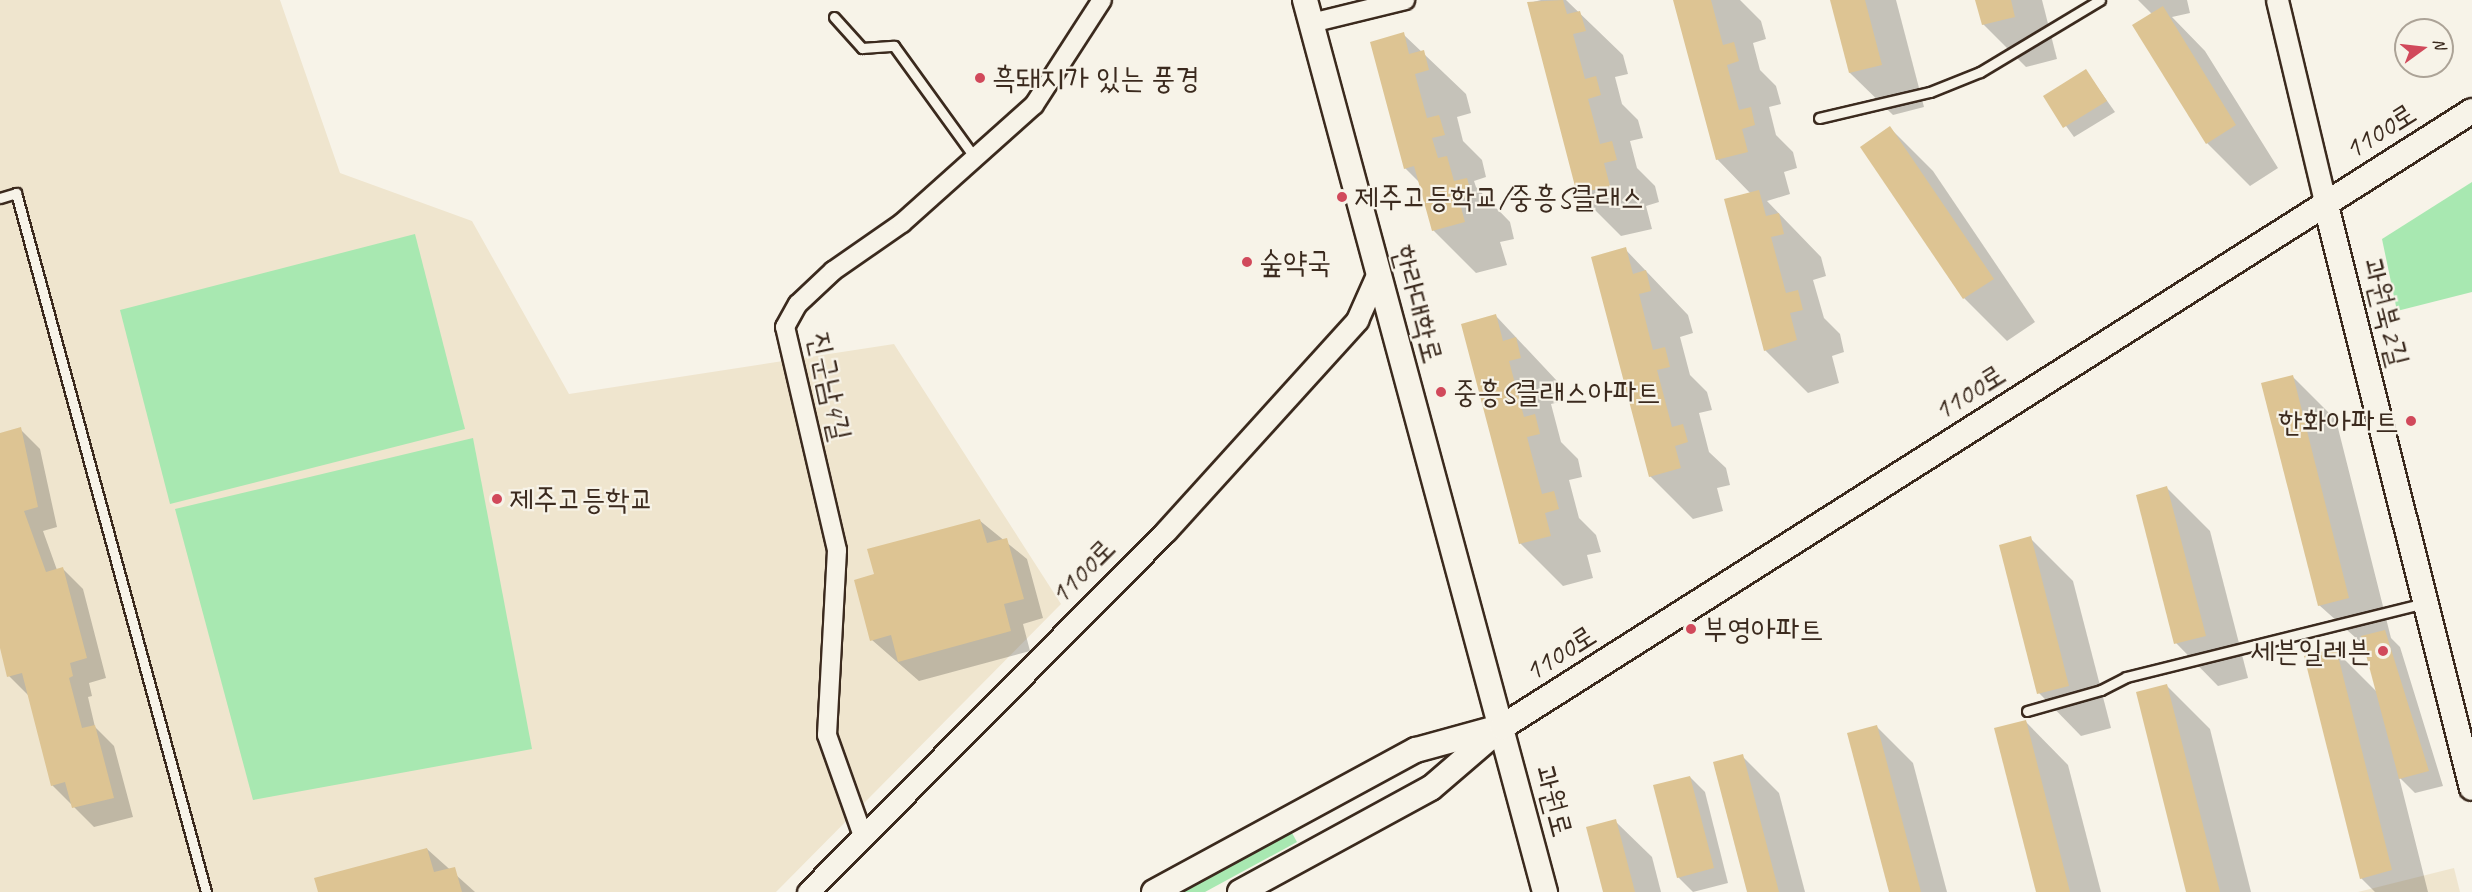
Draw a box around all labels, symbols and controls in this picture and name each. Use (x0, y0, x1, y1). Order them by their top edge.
north arrow (2394, 18, 2454, 78)
text: N (2429, 36, 2450, 51)
place label: 흑돼지가 있는 풍경 (992, 60, 1200, 96)
marker: 흑돼지가 있는 풍경 (973, 71, 987, 85)
street label: 1100로 (2337, 95, 2423, 167)
place label: 제주고등학교/중흥S클래스 (1354, 179, 1644, 215)
marker: 제주고등학교/중흥S클래스 (1335, 190, 1349, 204)
street label: 한라대학로 (1385, 241, 1451, 367)
place label: 숲약국 (1259, 244, 1331, 280)
street label: 과원북2길 (2355, 254, 2417, 370)
marker: 숲약국 (1240, 255, 1254, 269)
street label: 진군남4길 (801, 328, 859, 444)
street label: 1100로 (1926, 356, 2012, 428)
place label: 중흥S클래스아파트 (1453, 374, 1661, 410)
marker: 중흥S클래스아파트 (1434, 385, 1448, 399)
place label: 한화아파트 (2278, 403, 2399, 439)
marker: 한화아파트 (2404, 414, 2418, 428)
place label: 제주고등학교 (509, 481, 654, 517)
marker: 제주고등학교 (490, 492, 504, 506)
street label: 1100로 (1042, 531, 1122, 611)
place label: 부영아파트 (1703, 611, 1824, 647)
street label: 1100로 (1517, 617, 1603, 689)
marker: 부영아파트 (1684, 622, 1698, 636)
place label: 세븐일레븐 (2250, 633, 2371, 669)
marker: 세븐일레븐 (2376, 644, 2390, 658)
street label: 과원로 (1527, 761, 1581, 841)

